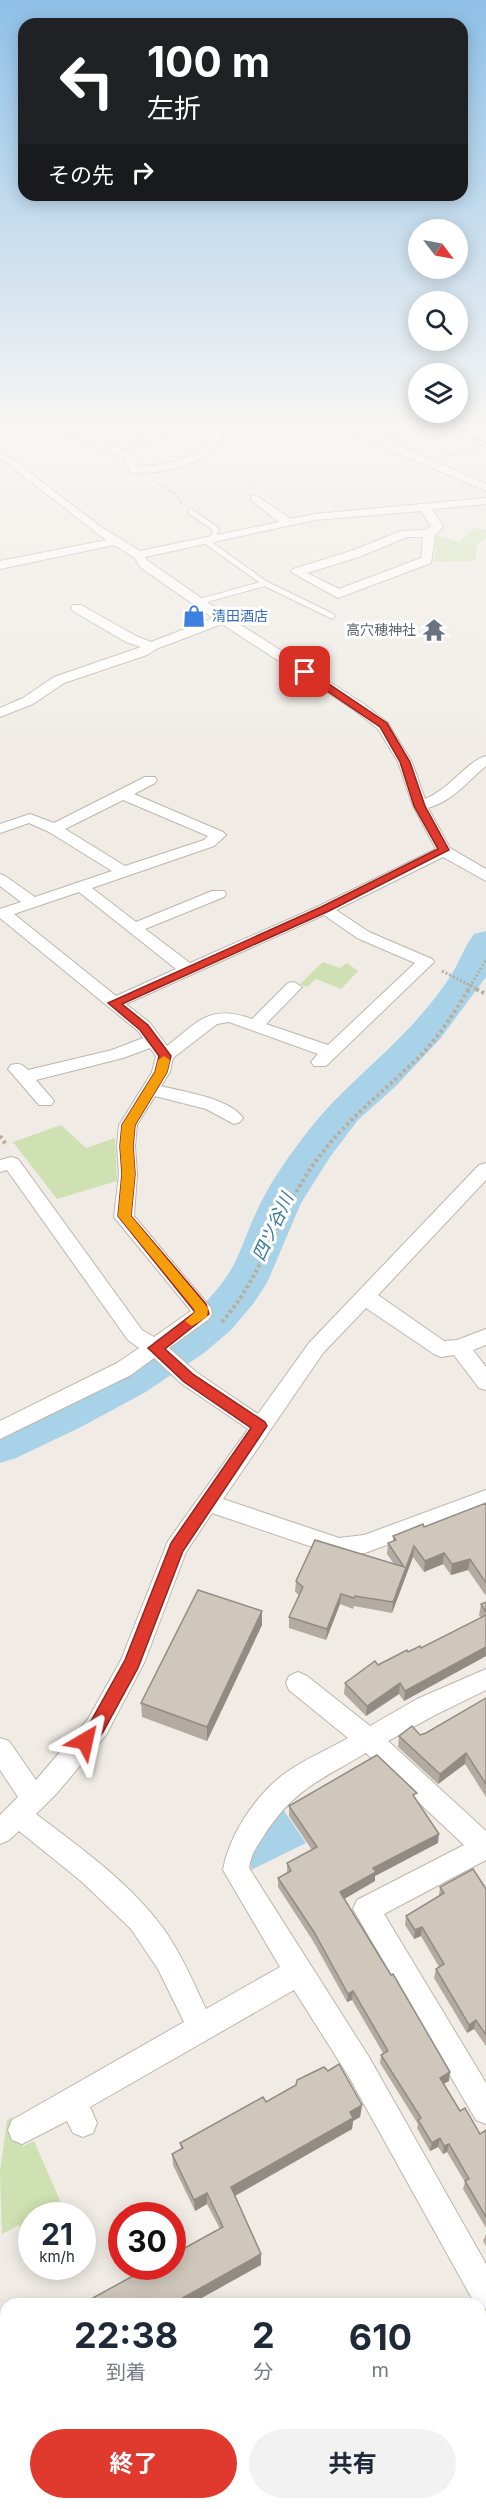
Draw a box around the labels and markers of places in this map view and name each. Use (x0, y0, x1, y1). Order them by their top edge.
shop icon: 清田酒店 (181, 603, 207, 629)
place label: 清田酒店 (212, 607, 268, 624)
temple icon: 高穴穂神社 (421, 617, 447, 643)
place label: 高穴穂神社 (346, 621, 416, 638)
pin (279, 646, 330, 697)

